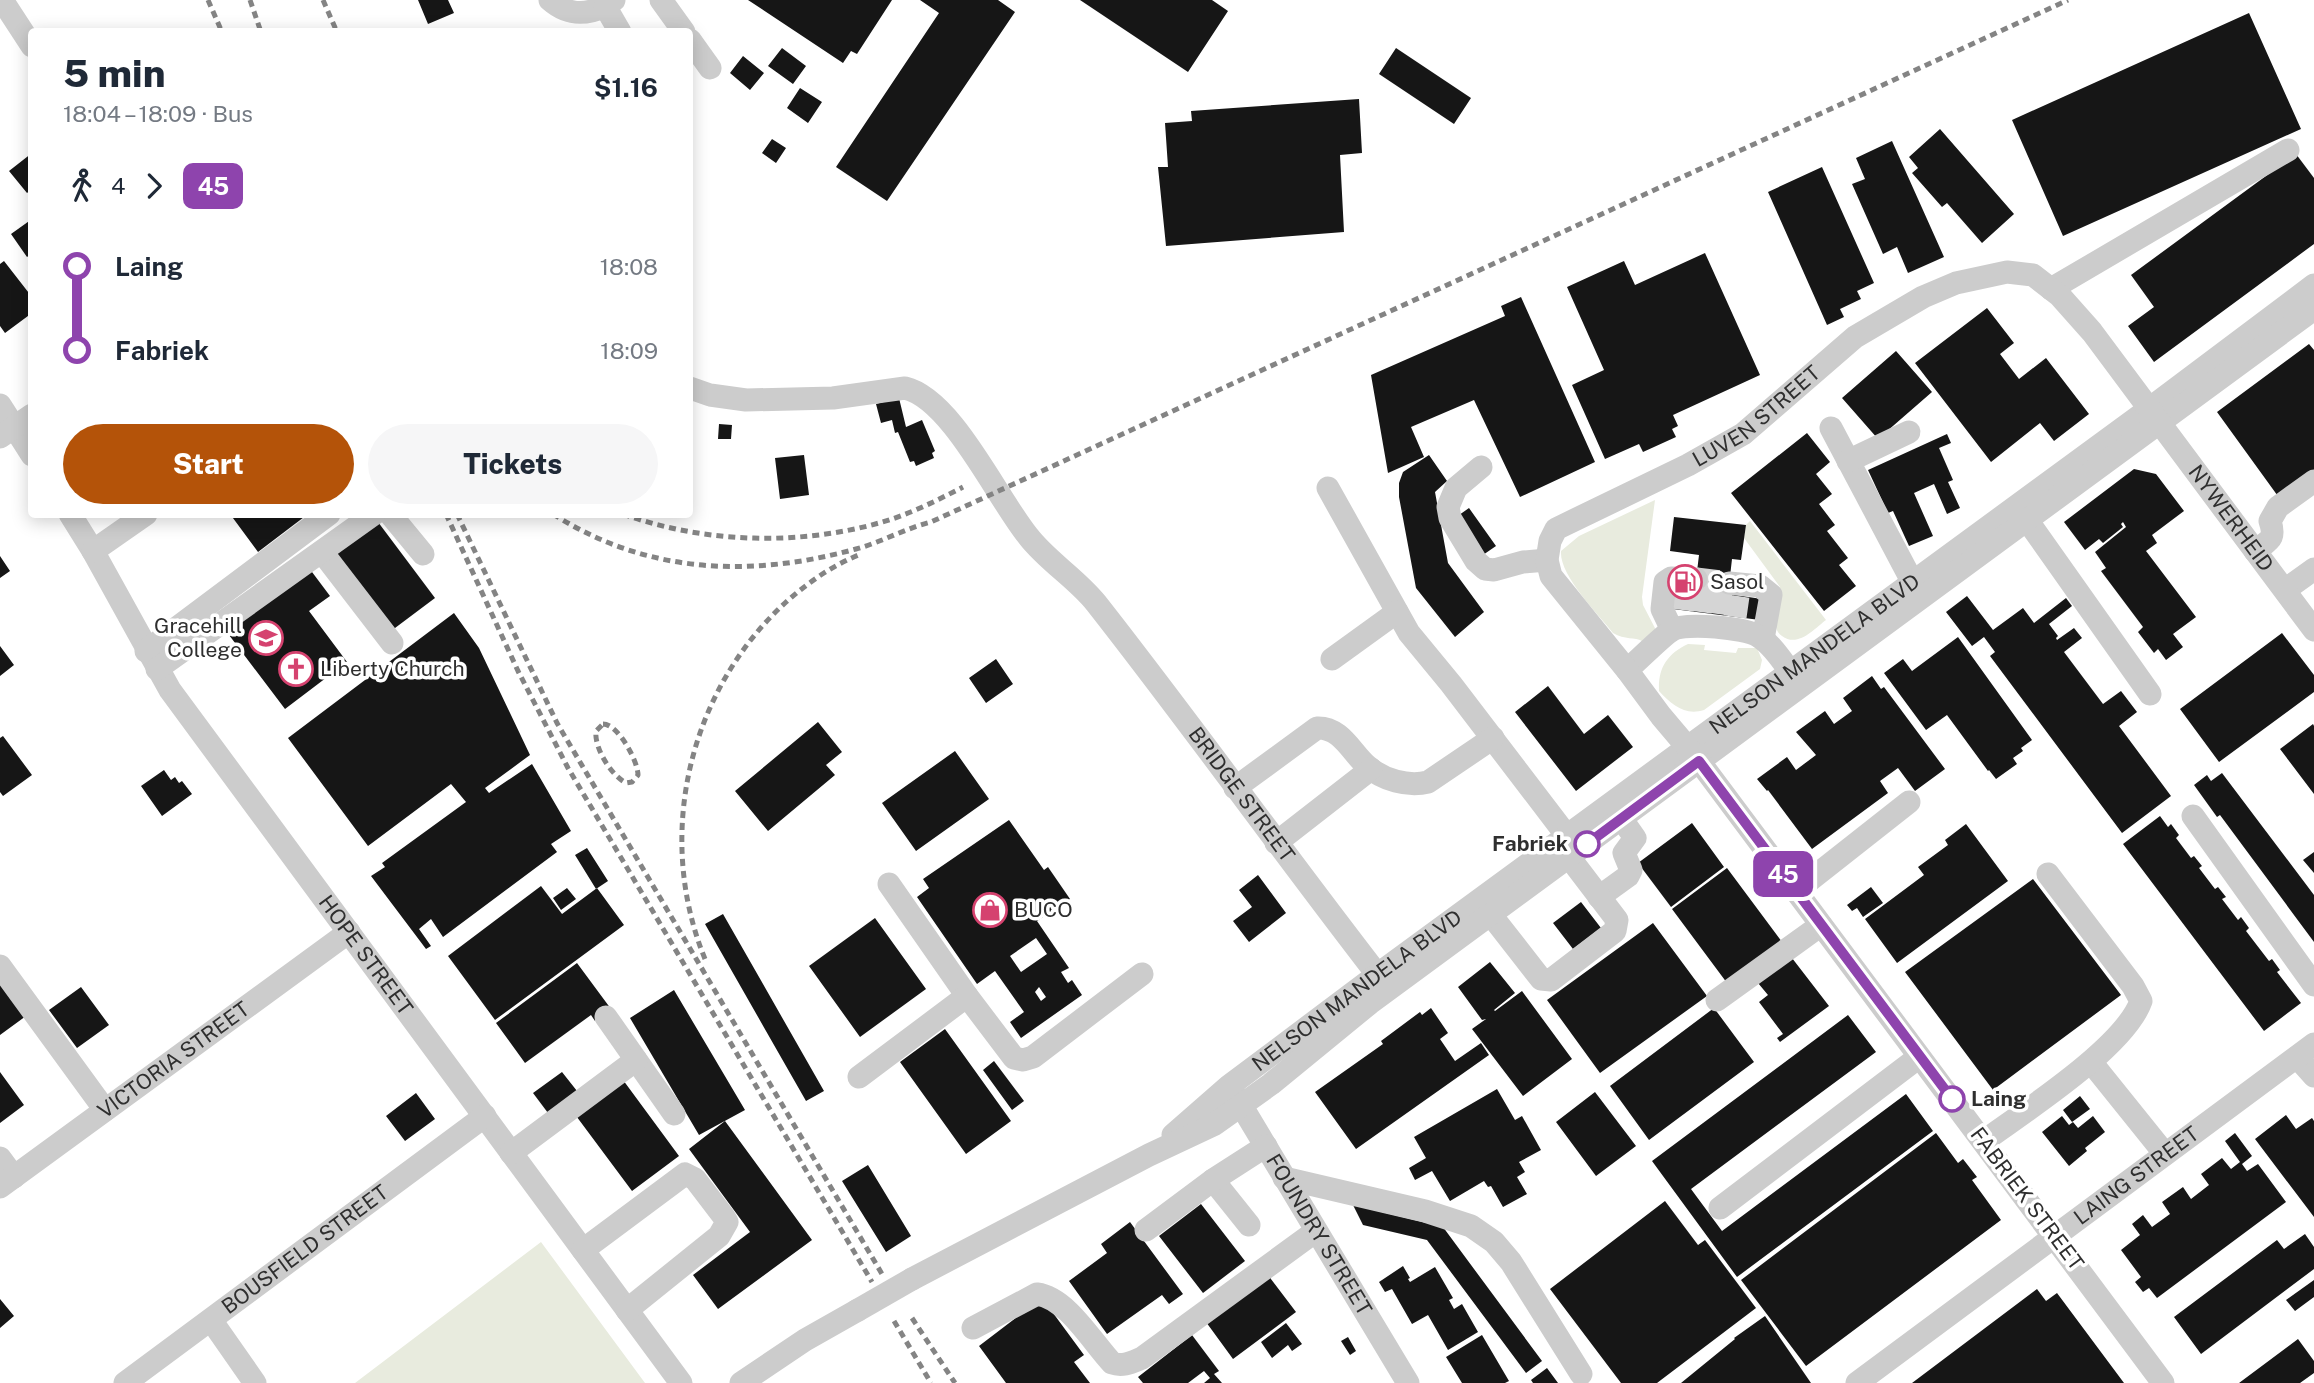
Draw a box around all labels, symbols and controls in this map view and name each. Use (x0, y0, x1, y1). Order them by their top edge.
text: 5 min (63, 51, 165, 96)
text: $1.16 (594, 72, 658, 103)
text: 18:04 – 18:09 · Bus (63, 100, 253, 127)
icon: walk (63, 167, 101, 205)
icon: forward (135, 167, 173, 205)
text: 4 (111, 172, 125, 199)
text: 45 (197, 172, 229, 200)
text: Laing (115, 251, 183, 282)
text: 18:08 (600, 253, 658, 280)
text: Fabriek (115, 335, 209, 366)
text: 18:09 (600, 337, 658, 364)
street label: LUVEN STREET (1688, 360, 1825, 472)
button: Start (63, 424, 354, 504)
button: Tickets (368, 424, 658, 504)
street label: NYWERHEID (2183, 460, 2279, 576)
fuel station icon: Sasol (1666, 563, 1704, 601)
street label: NELSON MANDELA BLVD (1704, 568, 1924, 739)
place label: Sasol (1710, 569, 1764, 594)
place label: Gracehill College (154, 613, 242, 662)
school or university icon: Gracehill College (247, 619, 285, 657)
church icon: Liberty Church (277, 650, 315, 688)
place label: Liberty Church (320, 656, 465, 681)
street label: BRIDGE STREET (1183, 722, 1300, 867)
place label: Fabriek (1492, 831, 1568, 856)
marker: Fabriek (1574, 831, 1600, 857)
line badge: 45 (1752, 851, 1814, 897)
text: 45 (1767, 860, 1799, 888)
street label: HOPE STREET (314, 890, 418, 1020)
shop icon: BUCO (971, 891, 1009, 929)
place label: BUCO (1014, 897, 1073, 922)
street label: NELSON MANDELA BLVD (1247, 904, 1466, 1076)
street label: VICTORIA STREET (93, 996, 254, 1123)
marker: Laing (1939, 1086, 1965, 1112)
place label: Laing (1971, 1086, 2026, 1111)
street label: LAING STREET (2069, 1121, 2204, 1230)
street label: FABRIEK STREET (1966, 1122, 2089, 1275)
street label: FOUNDRY STREET (1261, 1149, 1377, 1320)
street label: BOUSFIELD STREET (217, 1179, 393, 1319)

